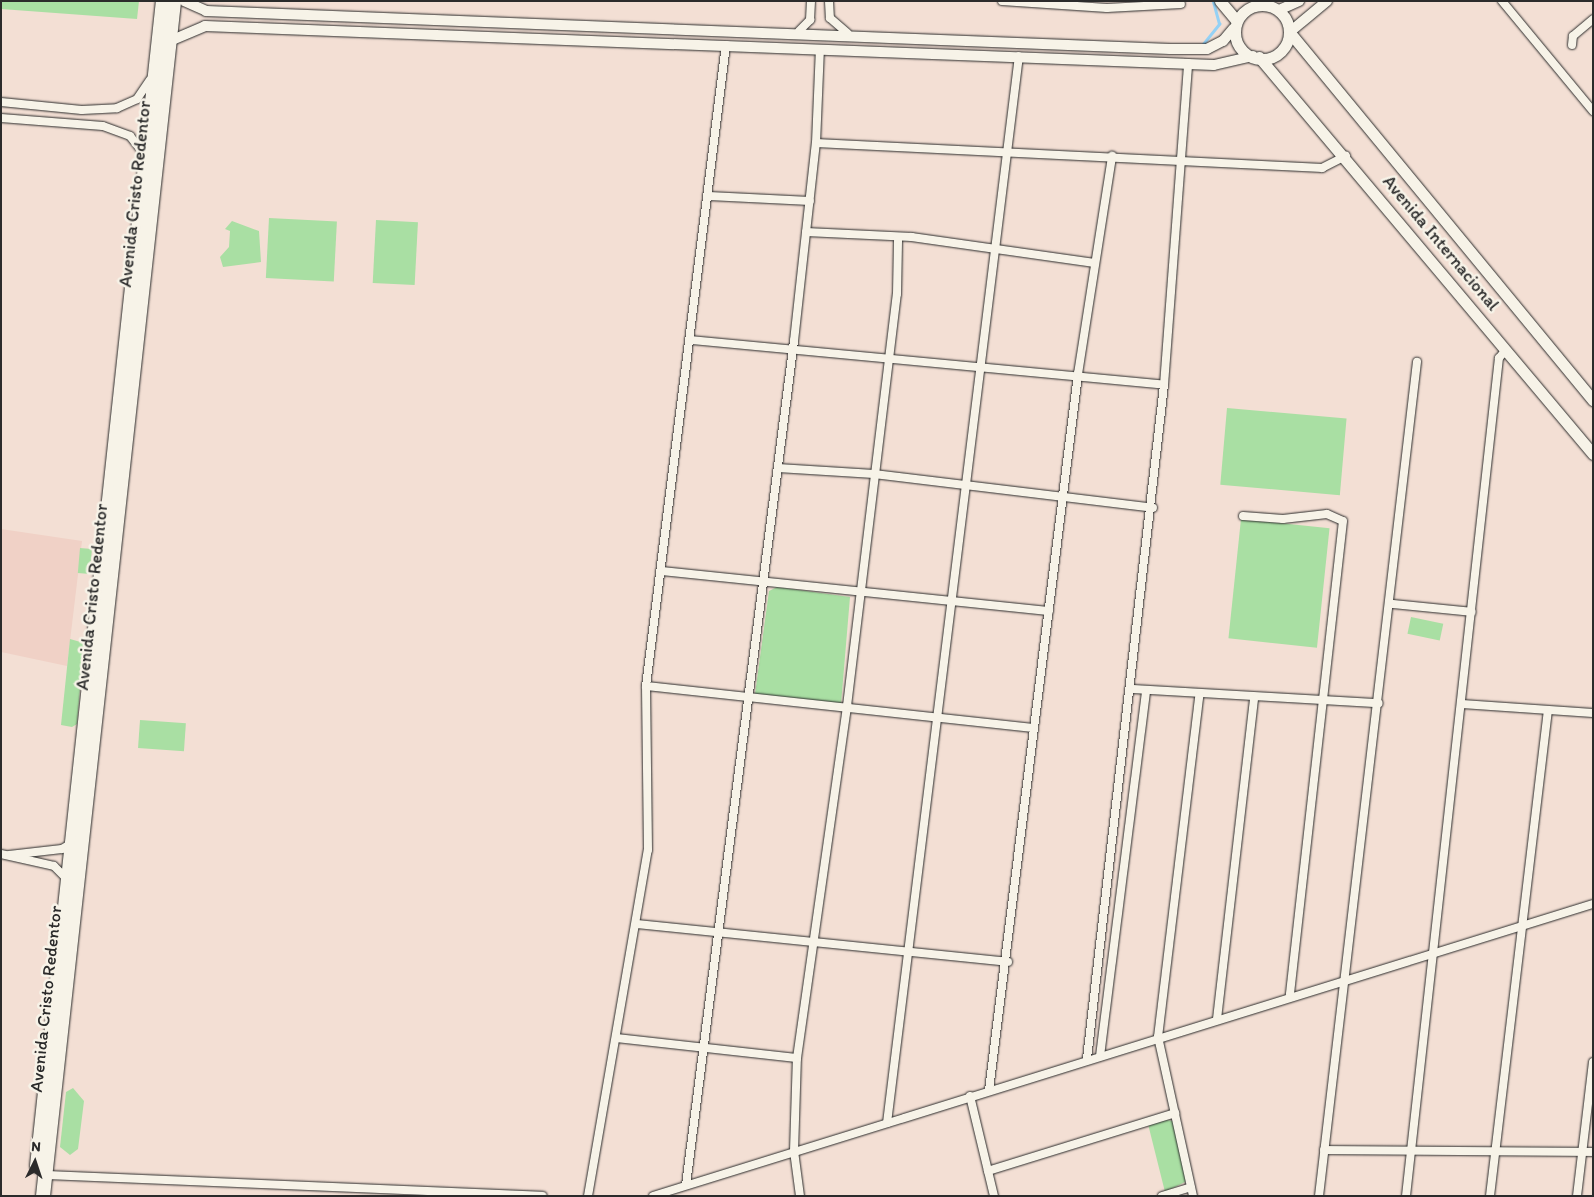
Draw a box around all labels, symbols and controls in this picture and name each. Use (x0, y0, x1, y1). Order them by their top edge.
street label: Avenida Cristo Redentor (114, 100, 156, 288)
street label: Avenida Internacional (1378, 171, 1504, 315)
street label: Avenida Cristo Redentor (71, 503, 113, 691)
street label: Avenida Cristo Redentor (25, 905, 67, 1093)
north arrow (10, 1137, 60, 1187)
text: N (31, 1138, 41, 1155)

